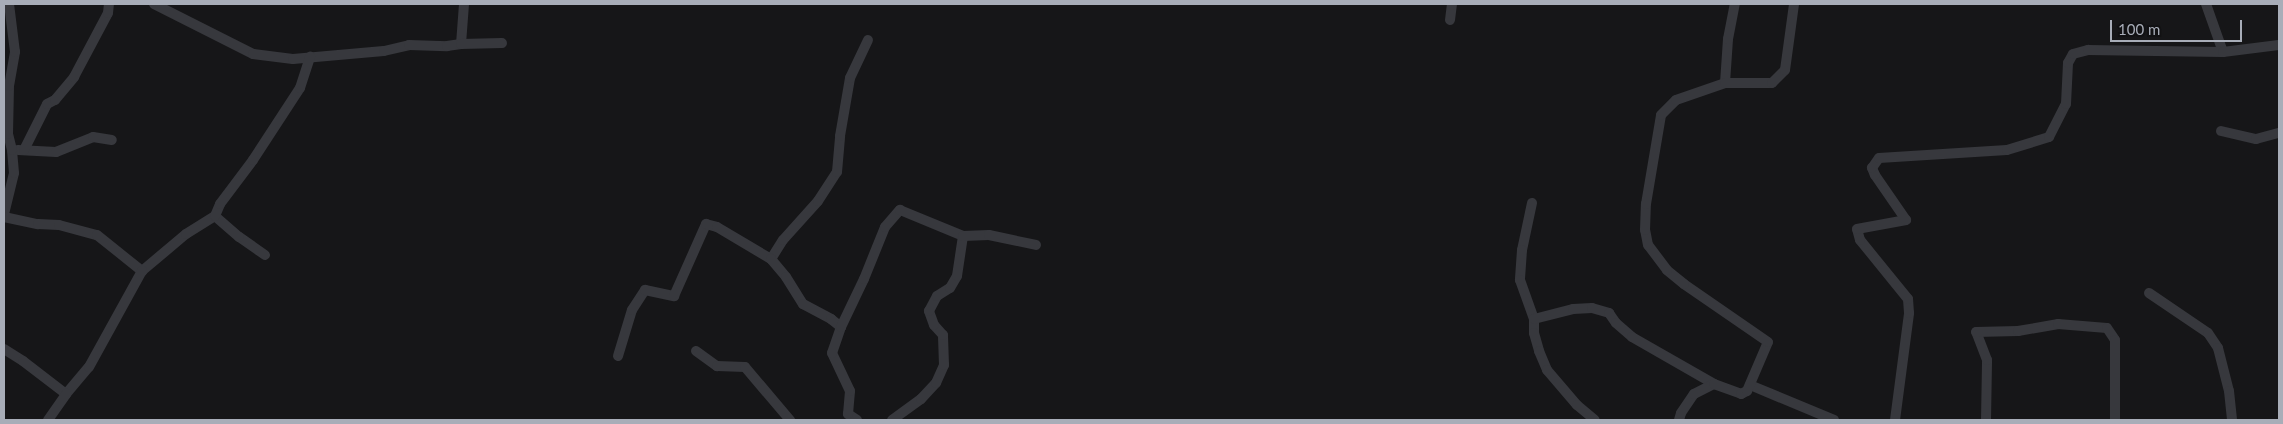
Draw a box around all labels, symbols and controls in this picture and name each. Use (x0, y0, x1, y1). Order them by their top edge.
scale bar (2113, 10, 2246, 42)
text: 100 m (2118, 20, 2160, 38)

